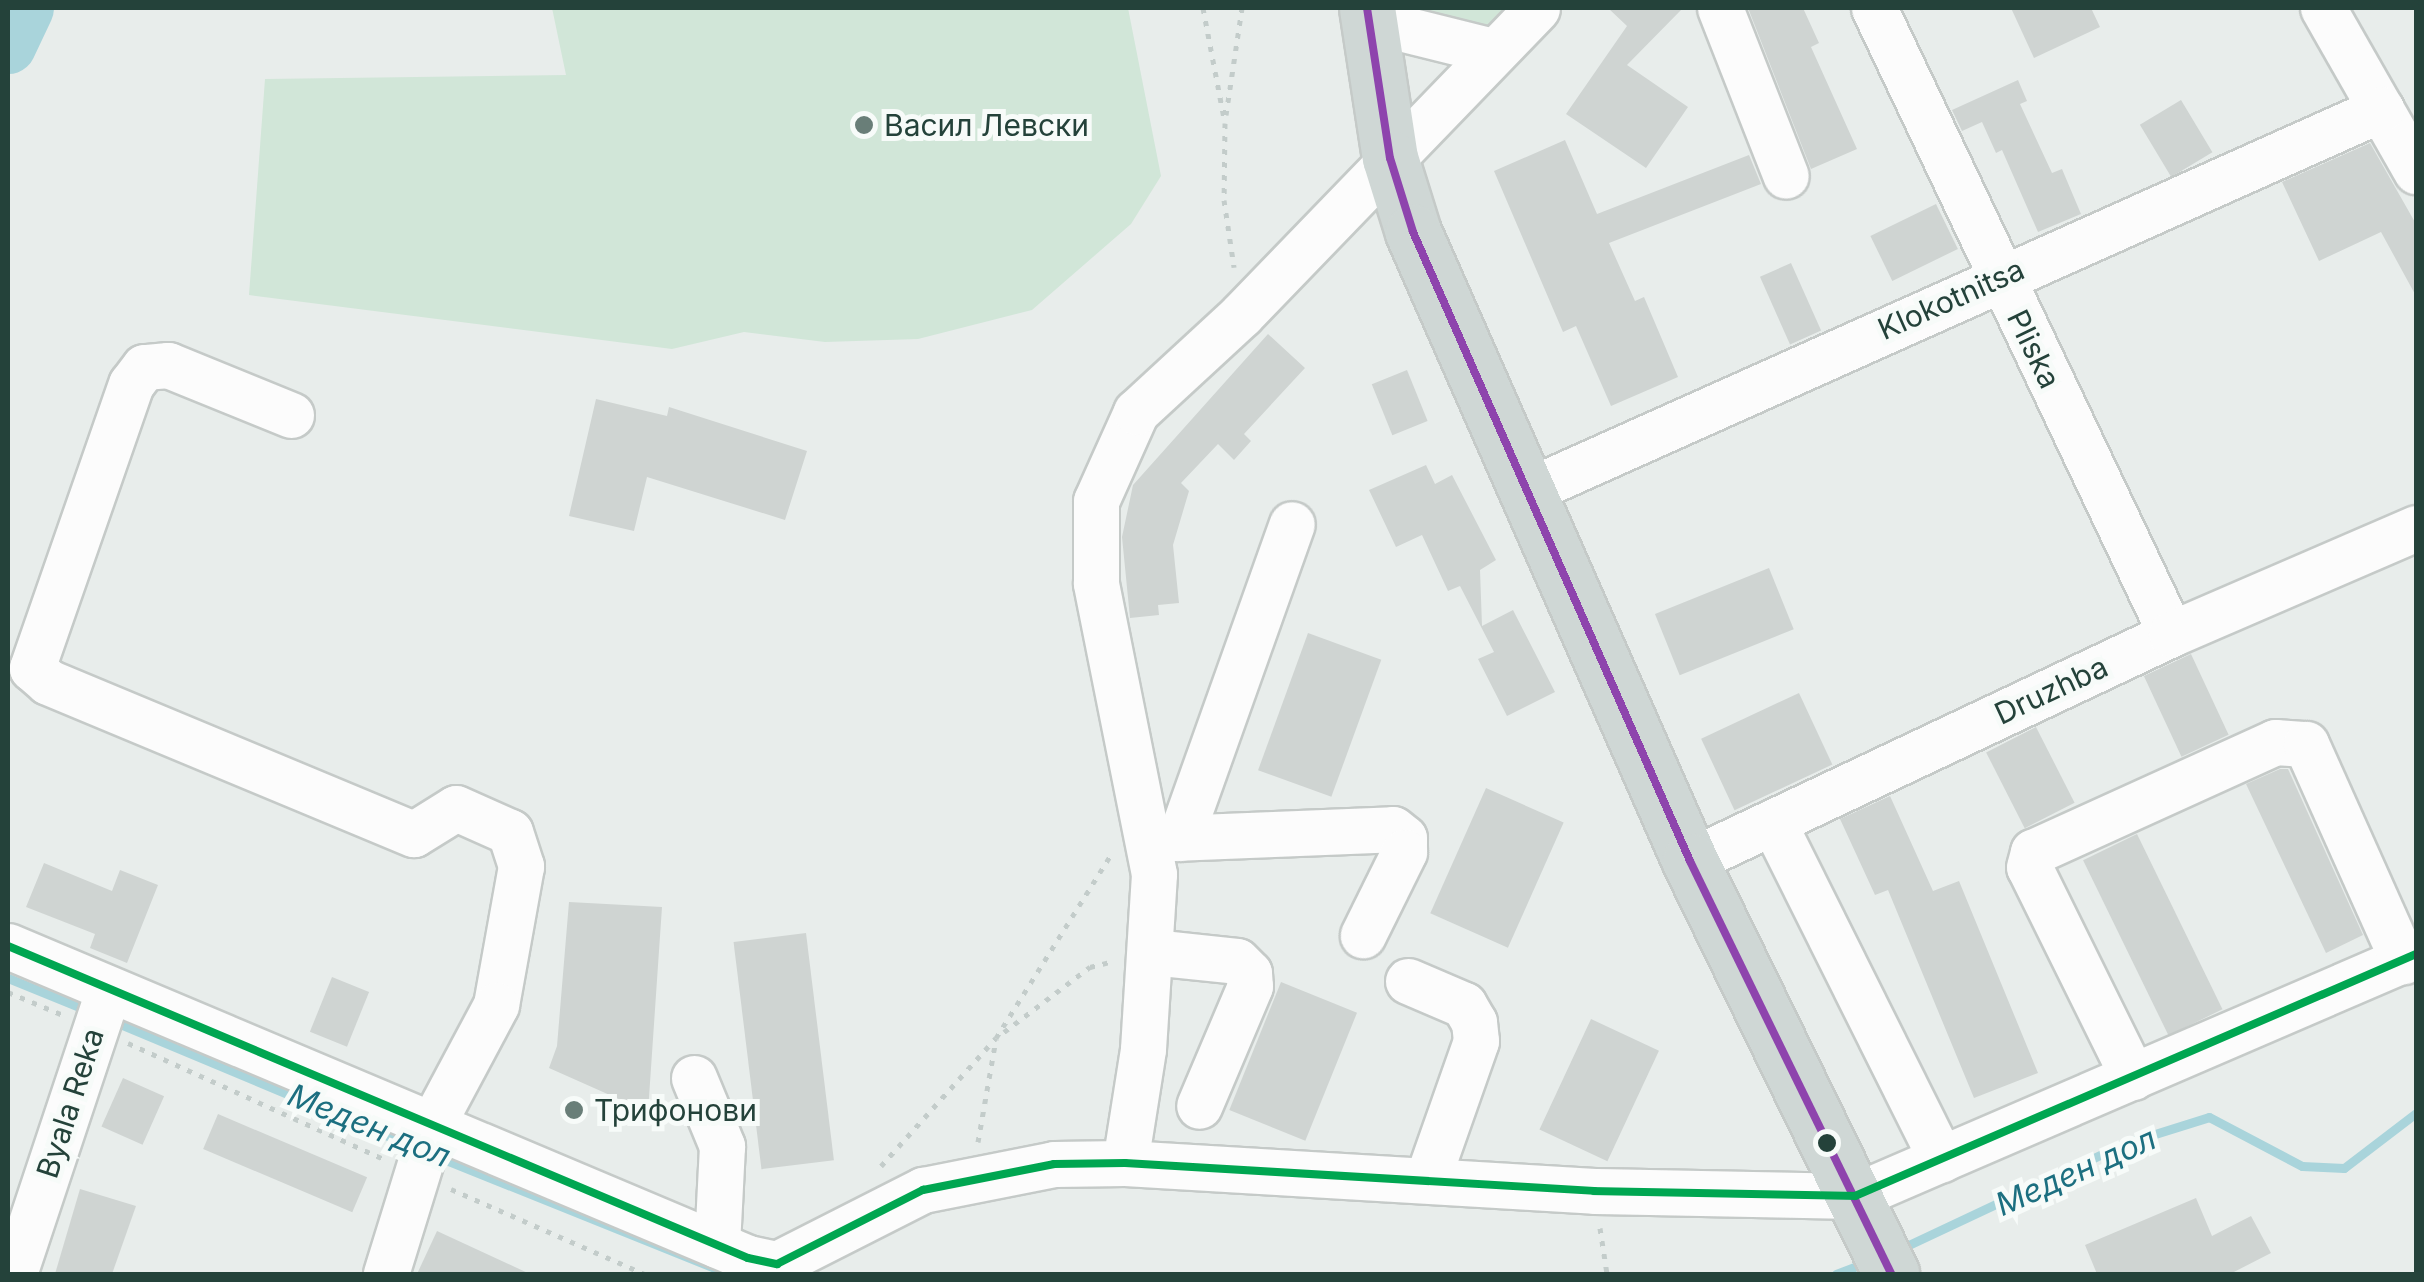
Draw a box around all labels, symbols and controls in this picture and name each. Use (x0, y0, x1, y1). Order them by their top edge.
place label: Васил Левски (884, 107, 1089, 143)
marker: Васил Левски (853, 114, 875, 136)
street label: Klokotnitsa (1872, 251, 2030, 347)
street label: Pliska (2000, 304, 2068, 394)
street label: Druzhba (1989, 648, 2113, 732)
street label: Byala Reka (29, 1024, 111, 1182)
water label: Меден дол (282, 1076, 456, 1176)
place label: Трифонови (594, 1092, 757, 1128)
marker: Трифонови (563, 1099, 585, 1121)
water label: Меден дол (1990, 1120, 2162, 1224)
unlabelled marker (1817, 1133, 1837, 1153)

